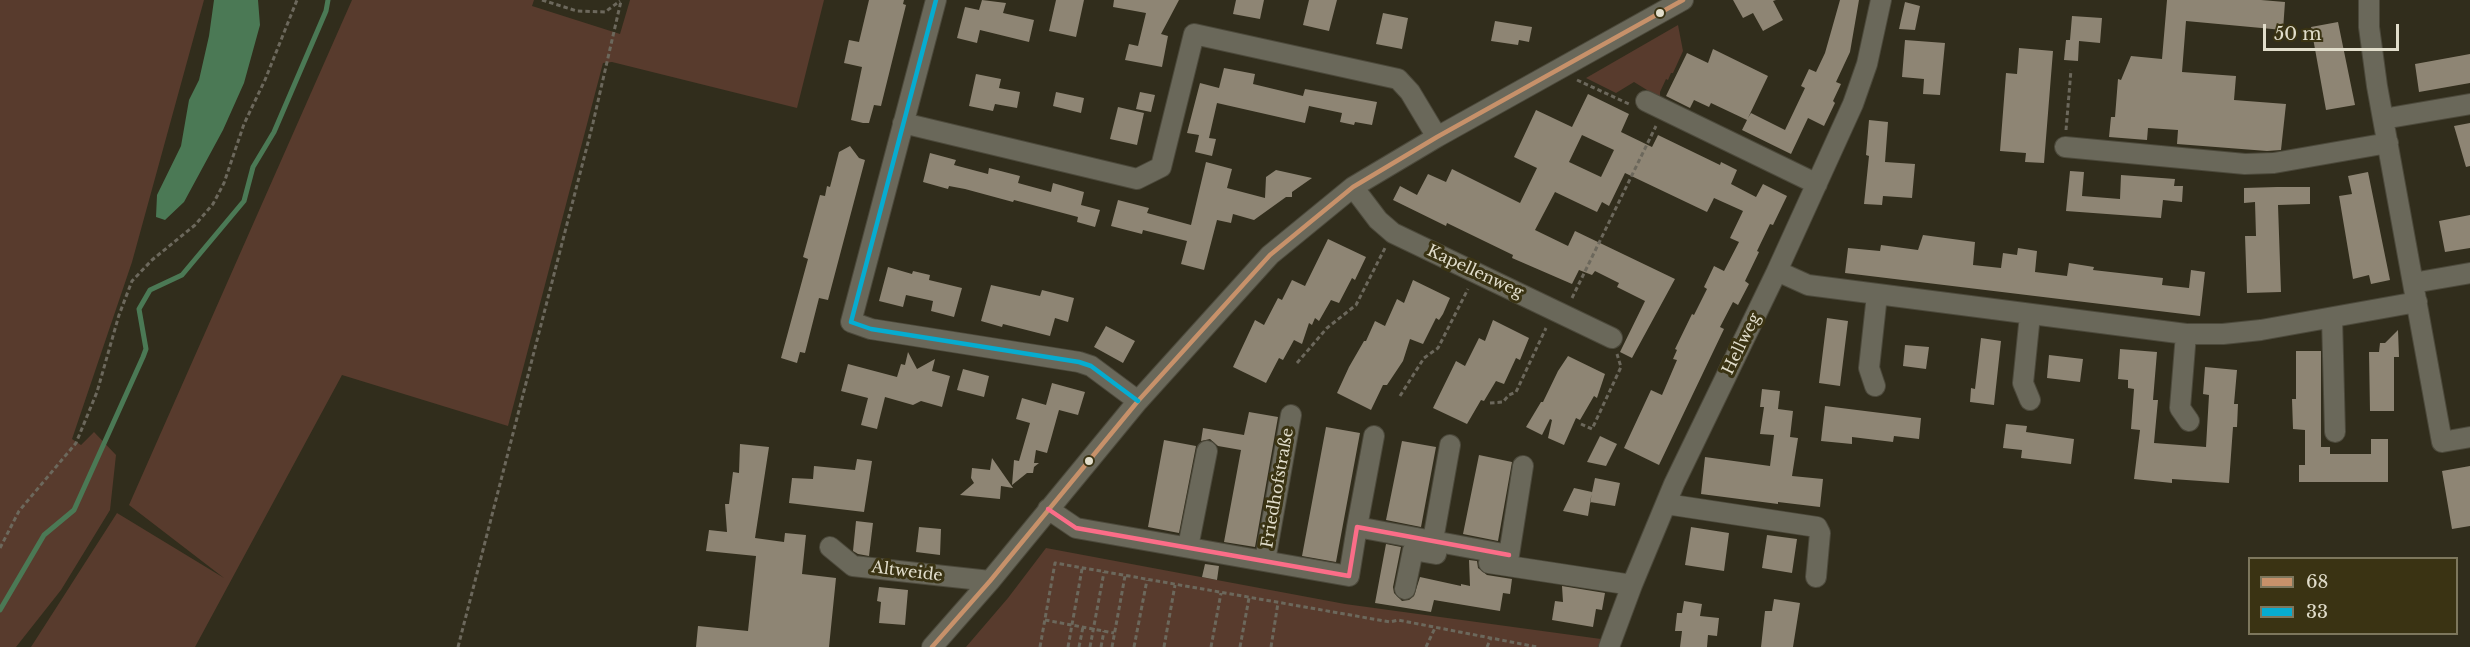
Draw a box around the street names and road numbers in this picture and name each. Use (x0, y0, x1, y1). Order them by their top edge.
street label: Kapellenweg (1424, 241, 1526, 303)
street label: Hellweg (1719, 310, 1765, 378)
street label: Friedhofstraße (1258, 426, 1298, 550)
street label: Altweide (870, 558, 944, 586)

